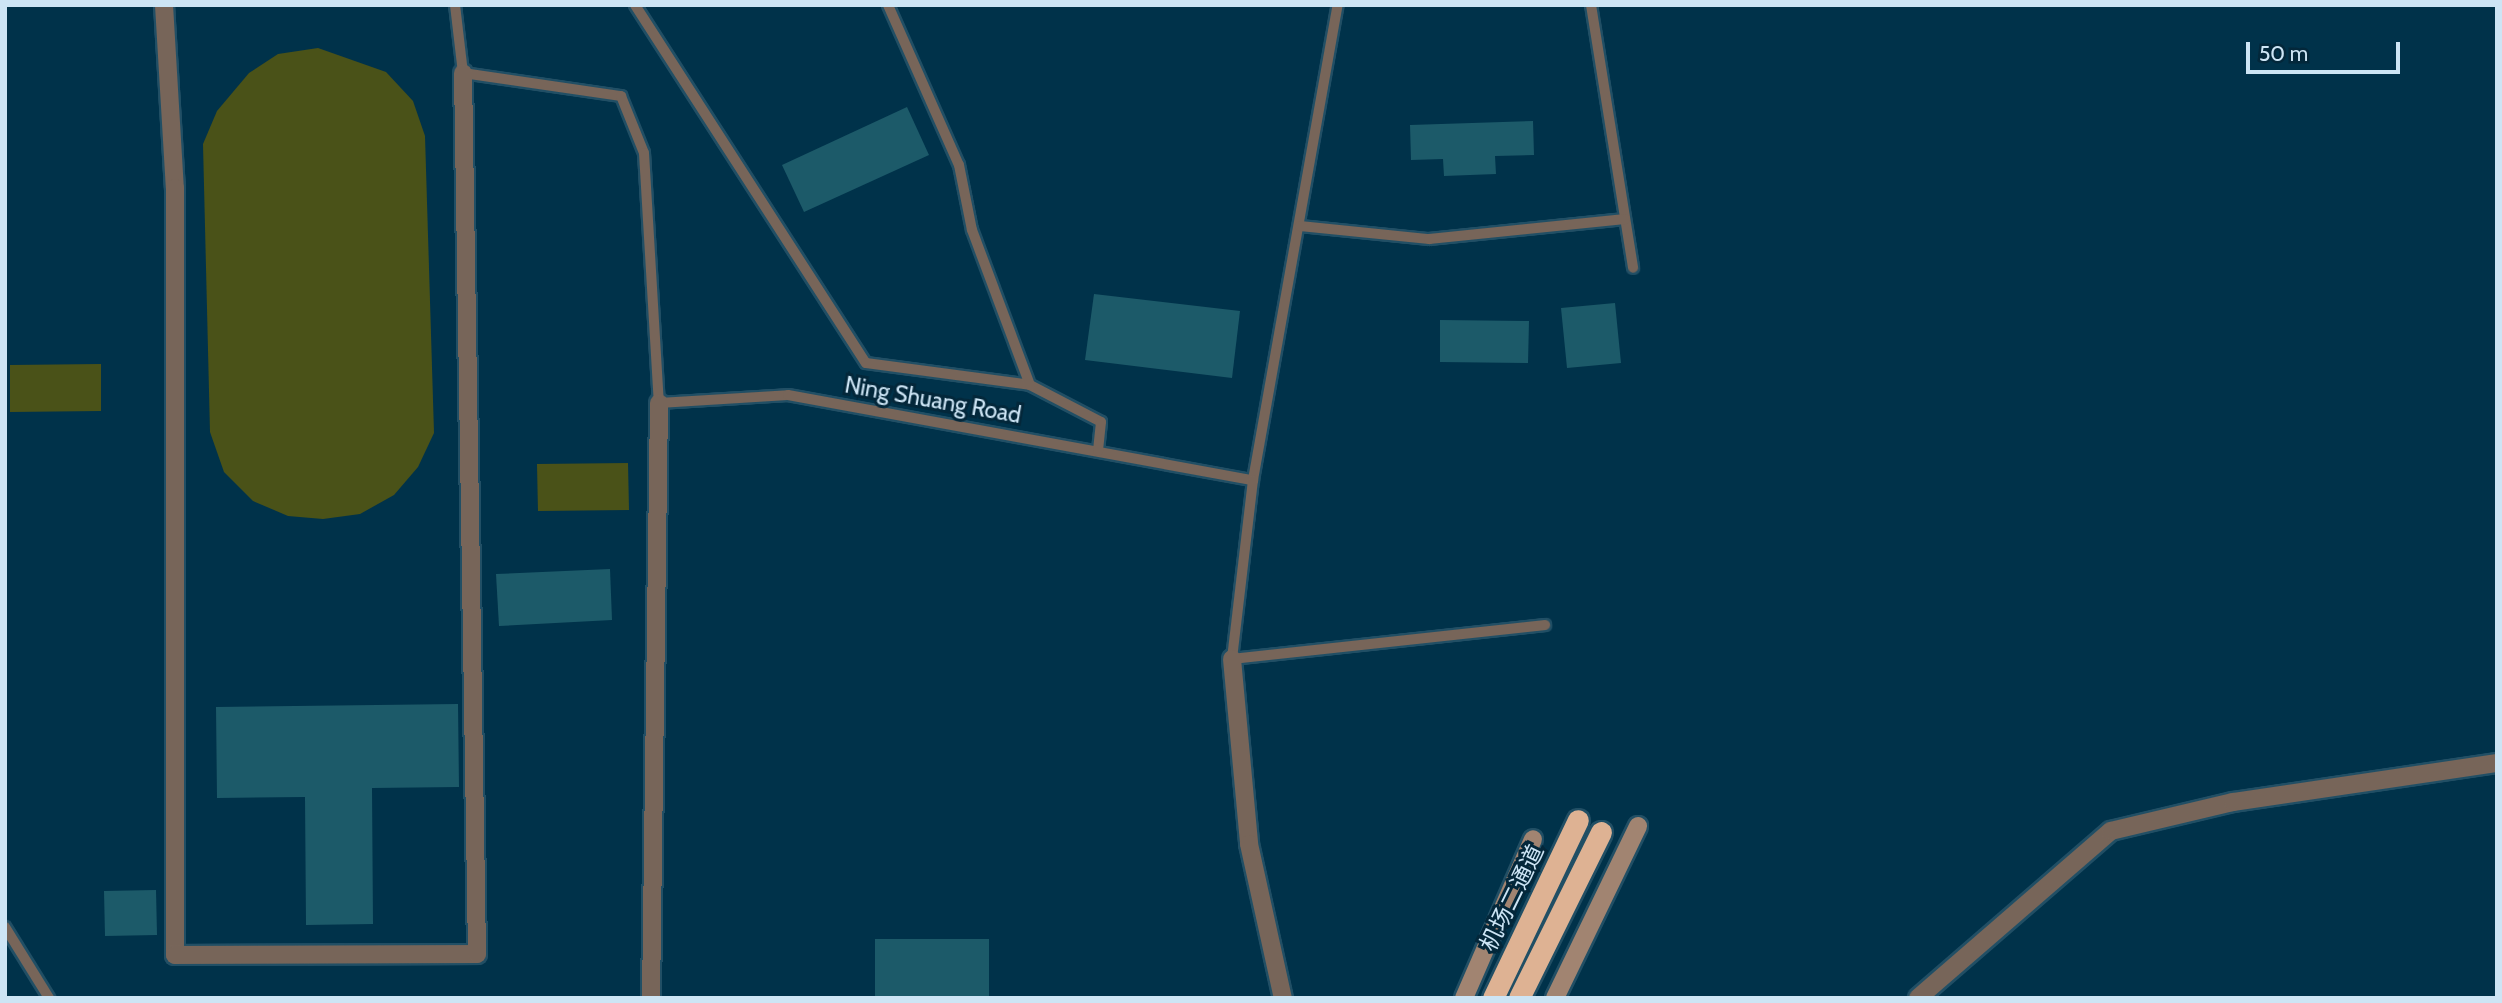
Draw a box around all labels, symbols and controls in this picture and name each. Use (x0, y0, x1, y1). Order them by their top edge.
scale bar (2250, 28, 2404, 72)
text: 50 m (2259, 41, 2308, 66)
street label: Ning Shuang Road (843, 371, 1023, 429)
street label: 机场二通道 (1474, 840, 1550, 956)

